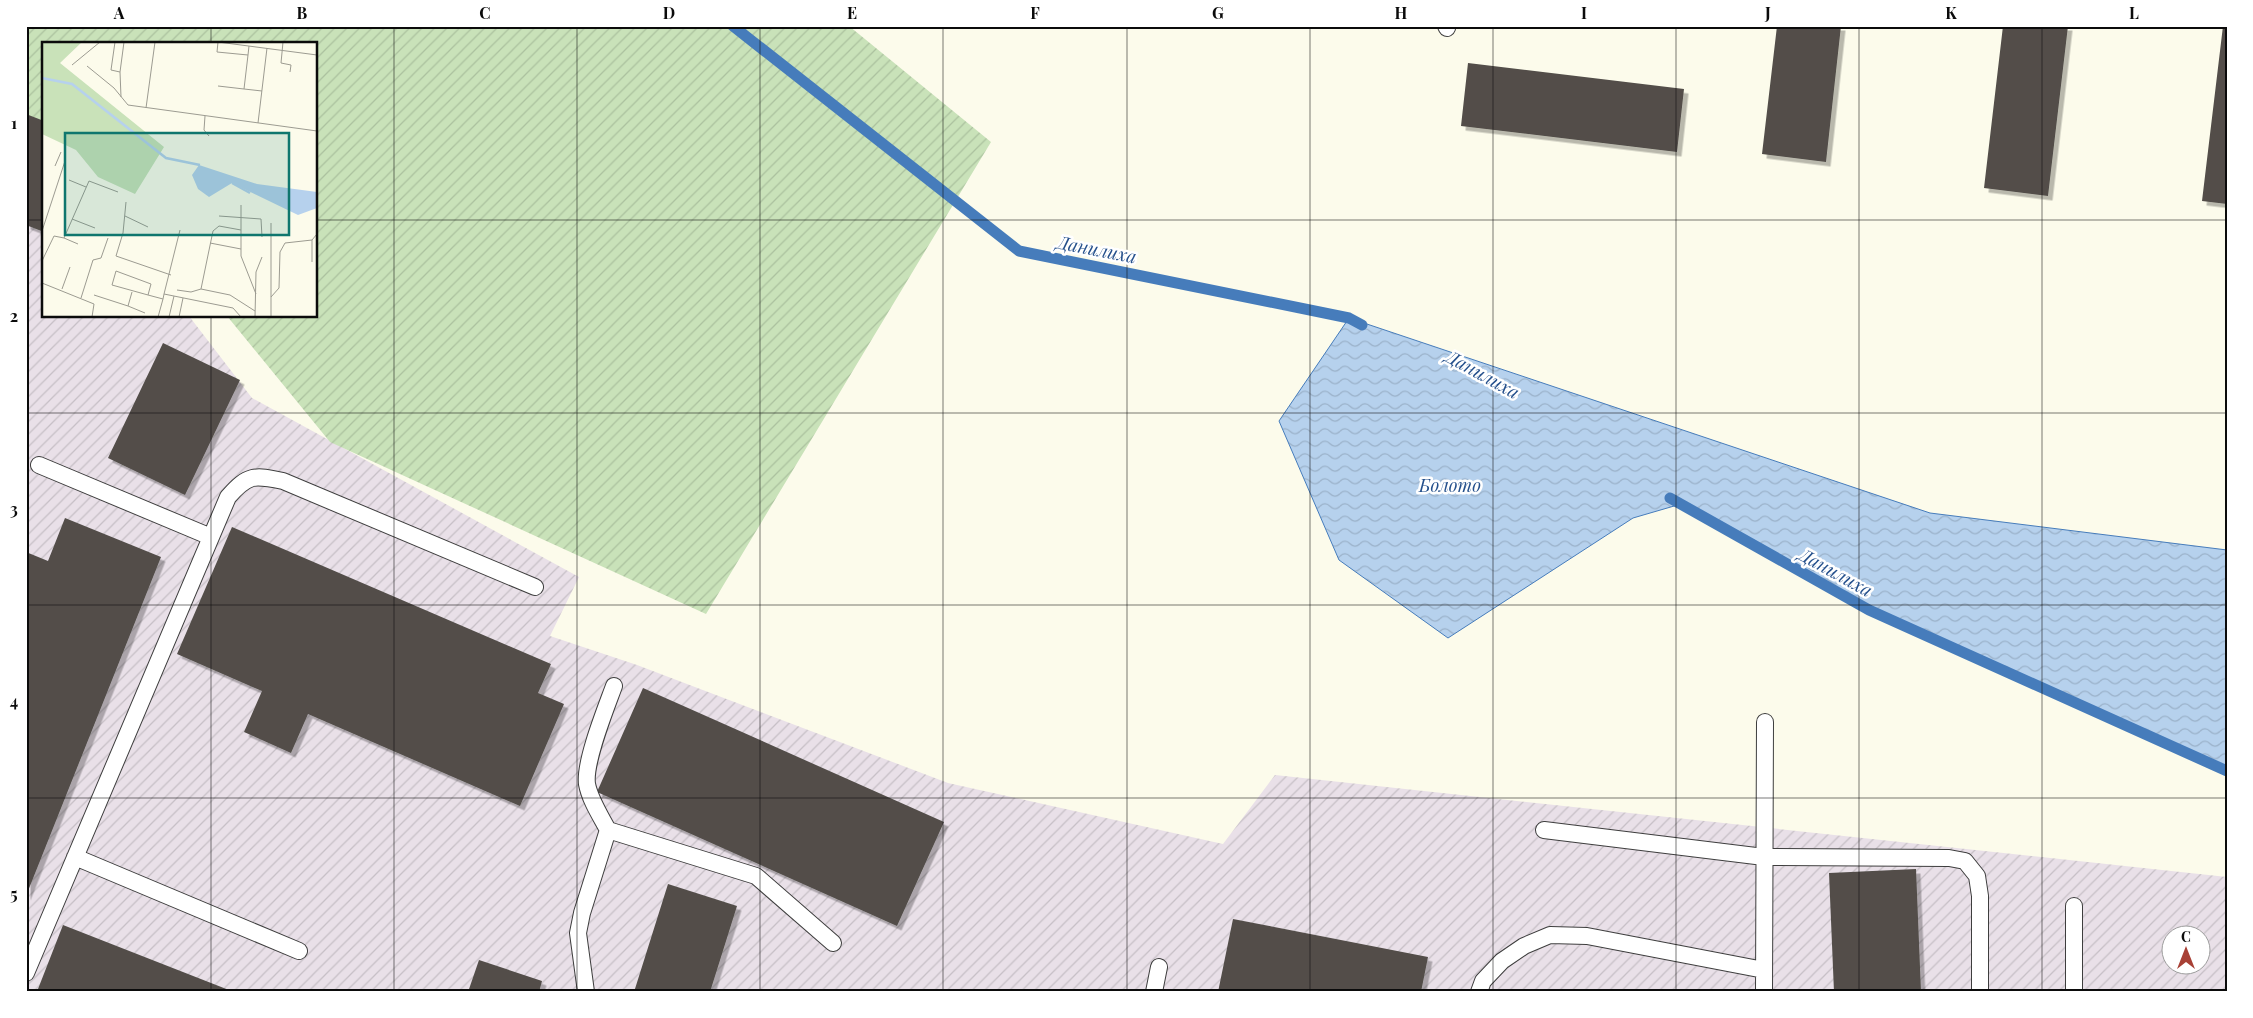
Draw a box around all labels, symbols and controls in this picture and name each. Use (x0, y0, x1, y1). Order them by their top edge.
text: A (113, 2, 125, 23)
text: B (297, 2, 308, 23)
text: C (479, 2, 491, 23)
text: D (663, 2, 675, 23)
text: E (847, 2, 857, 23)
text: F (1030, 2, 1040, 23)
text: G (1212, 2, 1224, 23)
text: H (1395, 2, 1408, 23)
text: I (1581, 2, 1587, 23)
text: J (1764, 2, 1771, 23)
text: K (1945, 2, 1957, 23)
text: L (2129, 2, 2139, 23)
inset map (42, 42, 318, 318)
text: 1 (11, 112, 17, 133)
water label: Данилиха (1052, 229, 1139, 268)
text: 2 (10, 305, 18, 326)
water label: Данилиха (1439, 343, 1524, 404)
water label: Болото (1418, 473, 1481, 497)
text: 3 (10, 498, 18, 519)
water label: Данилиха (1792, 541, 1877, 602)
text: 4 (10, 690, 18, 711)
text: 5 (10, 883, 18, 904)
north arrow (2160, 926, 2210, 976)
text: С (2181, 927, 2191, 946)

